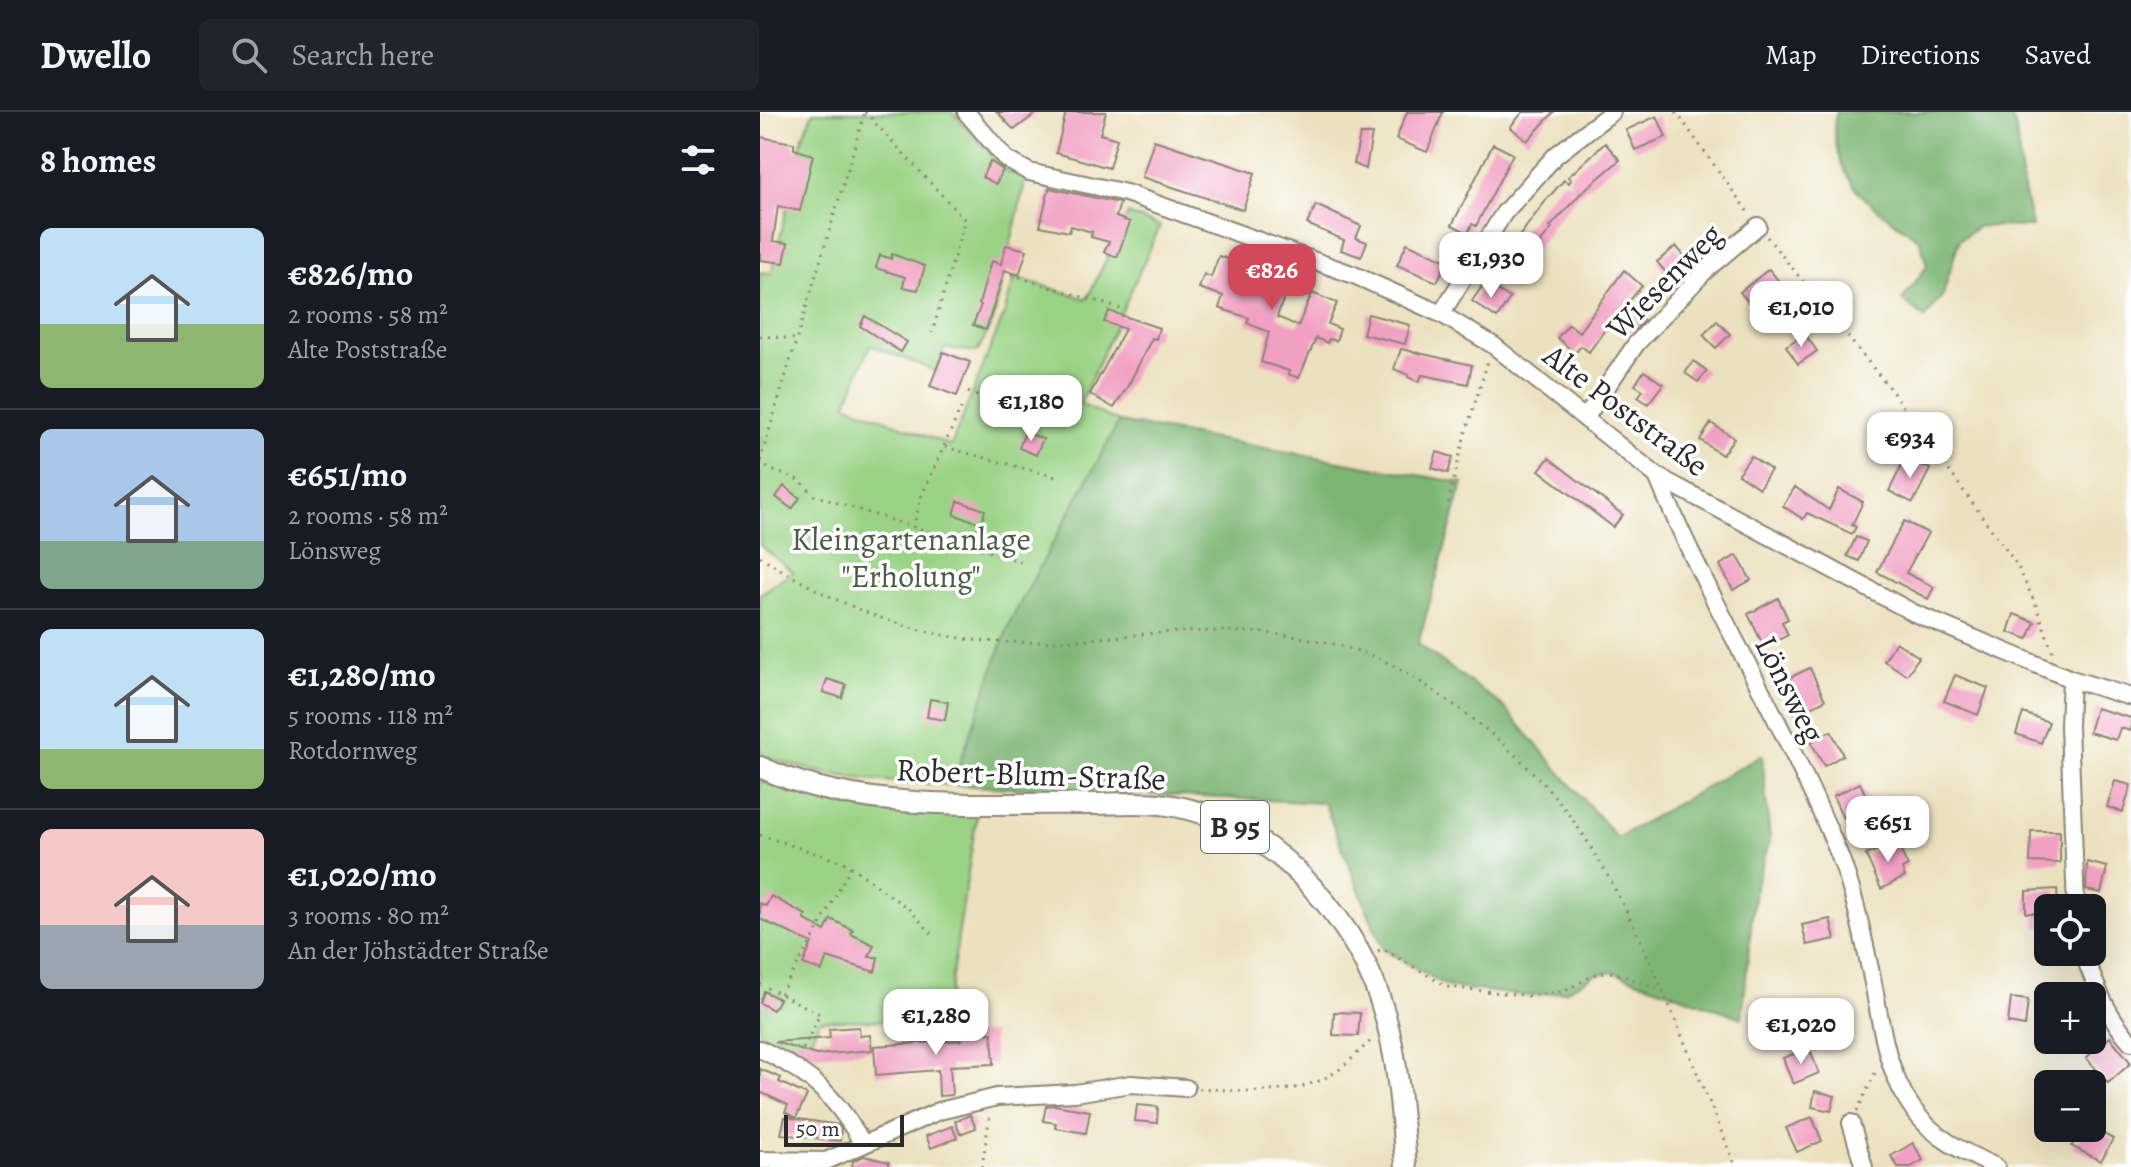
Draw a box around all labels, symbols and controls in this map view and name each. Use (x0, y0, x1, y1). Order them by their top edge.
search box (199, 19, 759, 91)
text: Dwello (40, 29, 151, 81)
icon: search (227, 33, 271, 77)
text: Search here (291, 35, 434, 75)
text: Map (1765, 36, 1816, 74)
text: Directions (1860, 36, 1981, 74)
text: Saved (2025, 36, 2091, 74)
text: 8 homes (40, 137, 156, 184)
icon: filters (676, 138, 720, 182)
street label: Wiesenweg (1595, 213, 1732, 350)
pin: €1,930 (1426, 232, 1556, 300)
text: €1,930 (1457, 240, 1525, 275)
pin: €826 (1225, 244, 1319, 312)
text: €826/mo (288, 250, 413, 297)
text: €826 (1246, 252, 1298, 287)
icon: home (104, 260, 200, 356)
pin: €1,010 (1736, 281, 1866, 349)
text: €1,010 (1768, 289, 1834, 324)
text: 2 rooms · 58 m² (288, 297, 448, 332)
text: Alte Poststraße (288, 332, 447, 367)
street label: Alte Poststraße (1534, 333, 1718, 487)
pin: €1,180 (966, 375, 1096, 443)
text: €1,180 (998, 383, 1064, 418)
pin: €934 (1863, 412, 1957, 480)
text: €934 (1885, 420, 1935, 455)
text: €651/mo (288, 451, 407, 498)
icon: home (104, 461, 200, 557)
text: 2 rooms · 58 m² (288, 498, 448, 533)
park label: Kleingartenanlage "Erholung" (791, 517, 1031, 598)
text: Lönsweg (288, 533, 381, 568)
street label: Lönsweg (1744, 628, 1836, 750)
text: €1,280/mo (288, 651, 436, 698)
icon: home (104, 661, 200, 757)
text: 5 rooms · 118 m² (288, 698, 453, 733)
text: Rotdornweg (288, 733, 418, 768)
street label: Robert-Blum-Straße (895, 747, 1167, 801)
pin: €651 (1841, 796, 1935, 864)
road number: B 95 (1201, 801, 1269, 853)
text: €651 (1864, 804, 1912, 839)
text: €1,020/mo (288, 851, 437, 898)
icon: home (104, 861, 200, 957)
map controls (2034, 894, 2106, 1142)
button: locate (2034, 894, 2106, 966)
text: 3 rooms · 80 m² (288, 898, 449, 933)
text: An der Jöhstädter Straße (288, 933, 549, 968)
button: + (2034, 982, 2106, 1054)
pin: €1,280 (871, 989, 1001, 1057)
text: €1,280 (901, 997, 971, 1032)
pin: €1,020 (1736, 998, 1866, 1066)
text: €1,020 (1766, 1006, 1836, 1041)
button: − (2034, 1070, 2106, 1142)
scale bar (784, 1111, 904, 1147)
text: 50 m (796, 1114, 840, 1144)

